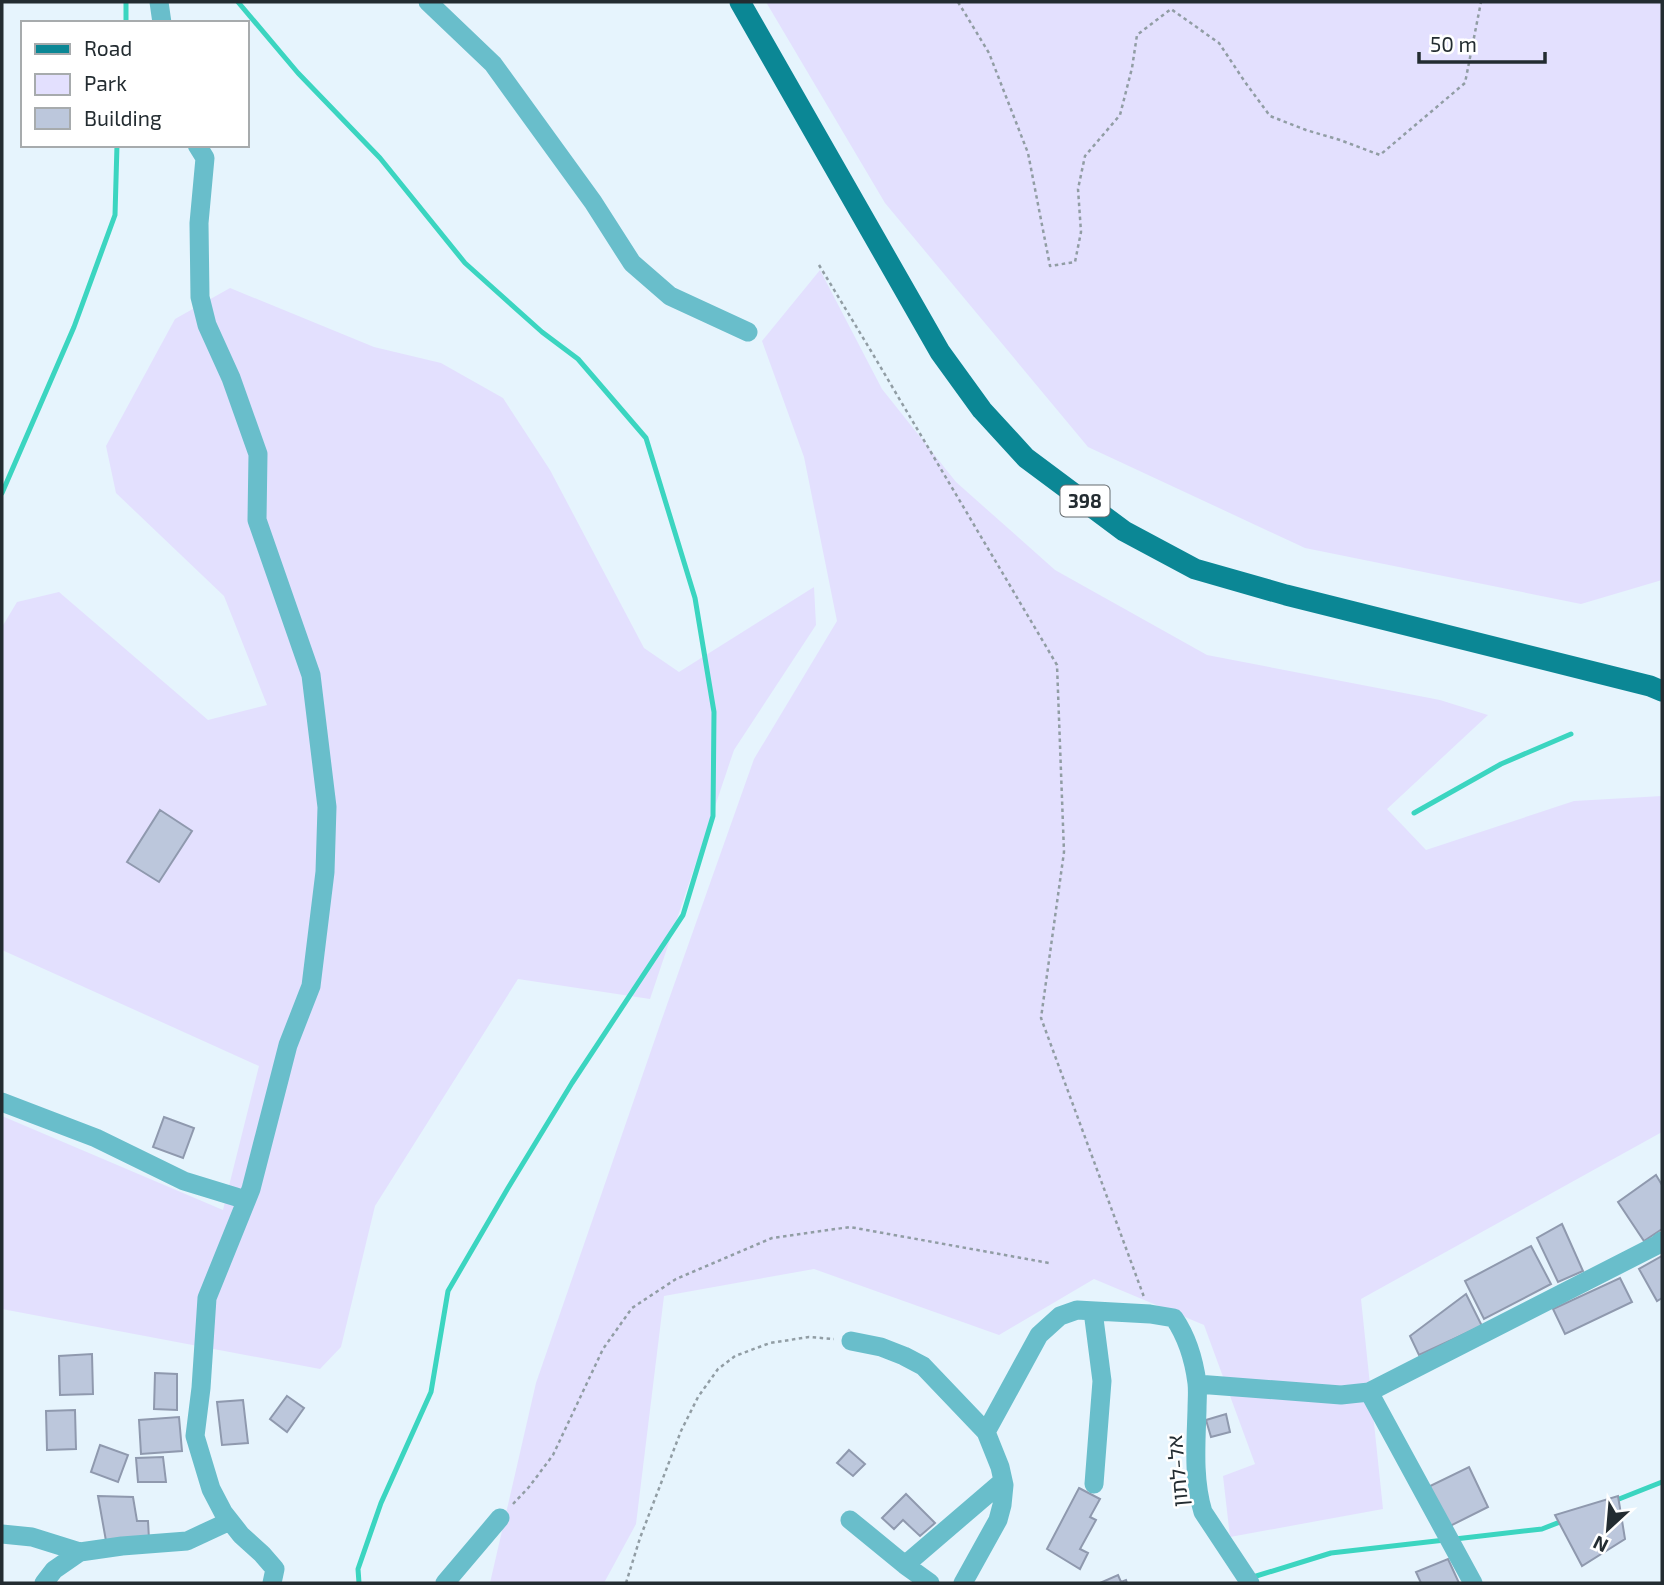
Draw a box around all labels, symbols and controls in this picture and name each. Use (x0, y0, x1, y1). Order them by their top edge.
legend (21, 21, 248, 147)
scale bar (1419, 21, 1545, 65)
text: 50 m (1430, 31, 1477, 56)
text: Road (84, 35, 132, 60)
text: Park (84, 70, 127, 95)
text: Building (84, 105, 162, 130)
road number: 398 (1060, 486, 1110, 516)
street label: אל-לתון (1161, 1434, 1192, 1508)
north arrow (1573, 1494, 1643, 1564)
text: N (1589, 1531, 1612, 1558)

